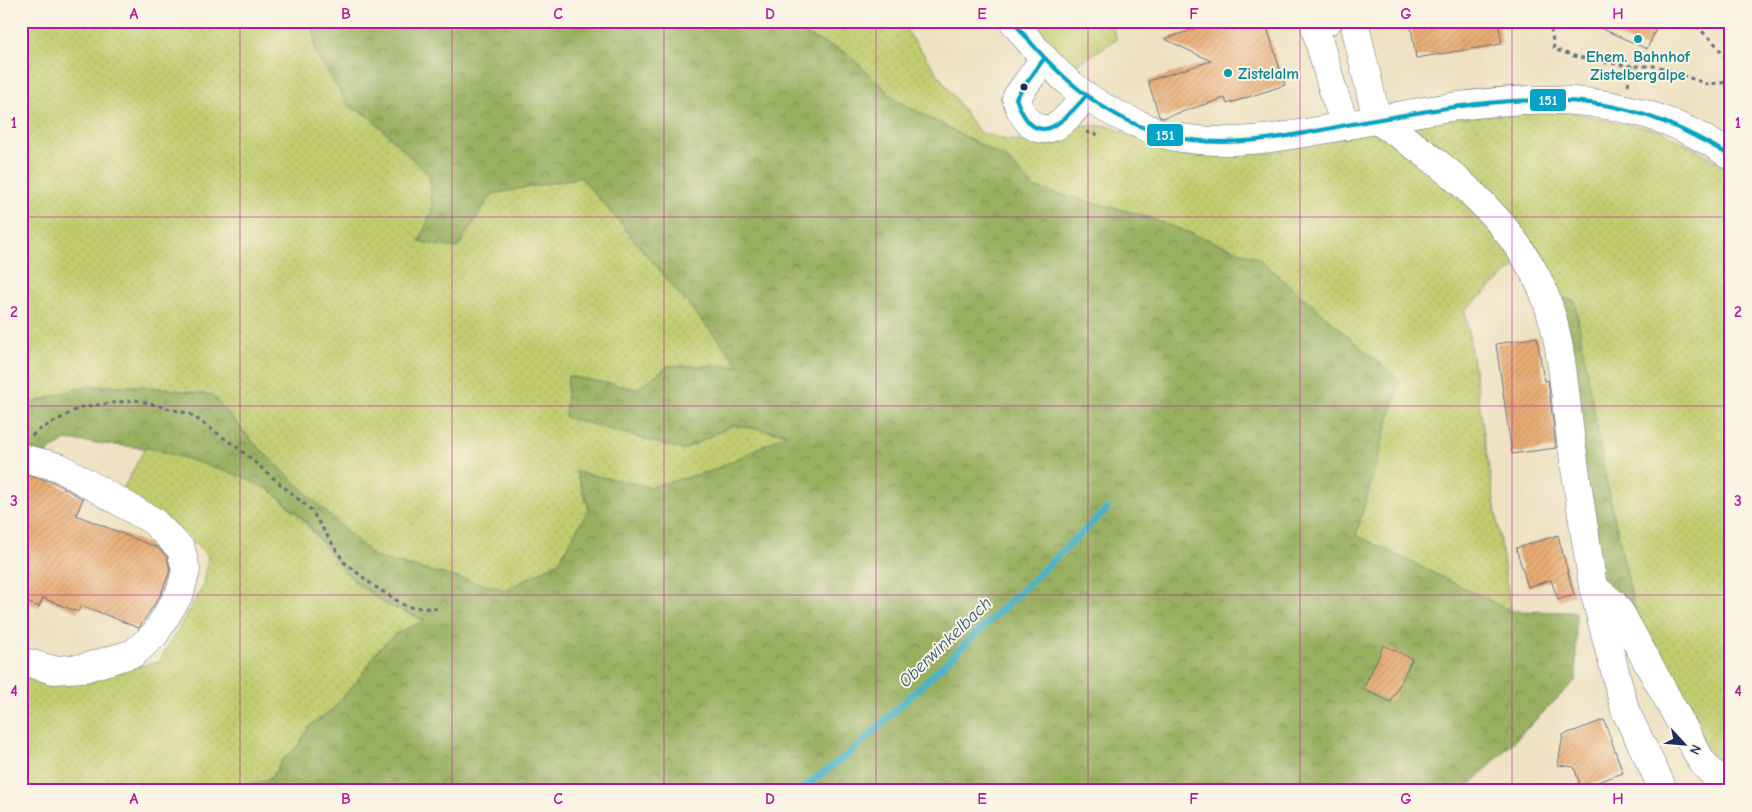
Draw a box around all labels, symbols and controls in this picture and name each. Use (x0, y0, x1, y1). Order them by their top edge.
text: A (130, 5, 139, 23)
text: B (341, 5, 351, 23)
text: C (553, 5, 563, 23)
text: D (765, 5, 775, 23)
text: E (977, 5, 987, 23)
text: F (1189, 5, 1199, 23)
text: G (1400, 5, 1412, 23)
text: H (1612, 5, 1624, 23)
marker: Ehem. Bahnhof Zistelbergalpe (1632, 33, 1644, 45)
place label: Ehem. Bahnhof Zistelbergalpe (1586, 48, 1691, 84)
place label: Zistelalm (1238, 65, 1299, 83)
marker: Zistelalm (1222, 67, 1234, 79)
unlabelled marker (1019, 82, 1029, 92)
line badge: 151 (1529, 88, 1567, 112)
text: 151 (1539, 92, 1557, 109)
text: 1 (11, 114, 17, 132)
text: 1 (1735, 114, 1741, 132)
line badge: 151 (1146, 123, 1184, 147)
text: 151 (1156, 127, 1174, 144)
text: 2 (10, 303, 18, 321)
text: 2 (1734, 303, 1742, 321)
text: 3 (10, 492, 18, 510)
text: 3 (1734, 492, 1742, 510)
water label: Oberwinkelbach (895, 593, 996, 692)
text: 4 (10, 682, 18, 700)
text: 4 (1734, 682, 1742, 700)
north arrow (1660, 720, 1710, 770)
text: N (1686, 742, 1705, 757)
text: A (130, 790, 139, 808)
text: B (341, 790, 351, 808)
text: C (553, 790, 563, 808)
text: D (765, 790, 775, 808)
text: E (977, 790, 987, 808)
text: F (1189, 790, 1199, 808)
text: G (1400, 790, 1412, 808)
text: H (1612, 790, 1624, 808)

